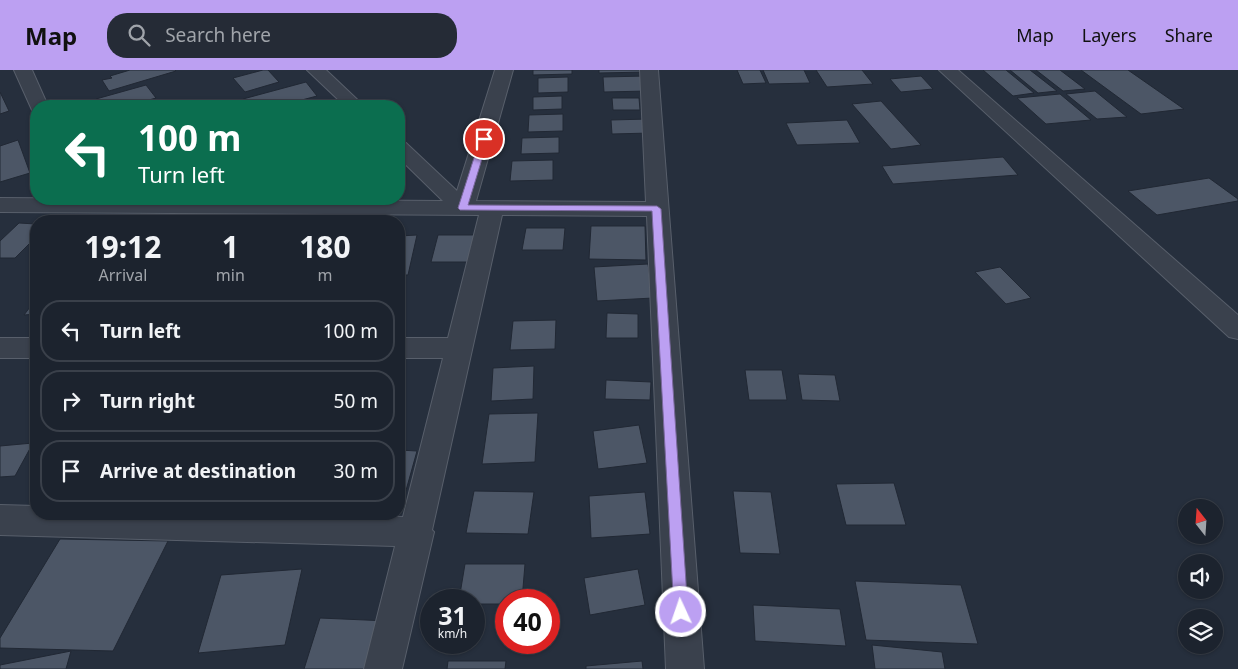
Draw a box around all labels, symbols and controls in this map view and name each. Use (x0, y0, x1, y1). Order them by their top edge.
search box (107, 13, 457, 58)
text: Map (25, 19, 77, 52)
icon: search (125, 21, 153, 49)
text: Search here (165, 22, 271, 48)
text: Map (1016, 23, 1054, 47)
text: Layers (1082, 23, 1137, 47)
text: Share (1165, 23, 1213, 47)
text: 100 m (138, 114, 241, 161)
pin (463, 118, 505, 160)
icon: left (55, 120, 120, 185)
icon: arrive (470, 125, 498, 153)
text: Turn left (138, 159, 225, 189)
text: 19:12 (84, 226, 161, 267)
text: 1 (222, 226, 239, 267)
text: 180 (299, 226, 351, 267)
text: Arrival (98, 264, 147, 286)
text: min (216, 264, 245, 286)
text: m (317, 264, 332, 286)
icon: left (57, 317, 85, 345)
text: Turn left (100, 318, 181, 344)
text: 100 m (323, 318, 378, 344)
icon: right (57, 387, 85, 415)
text: Turn right (100, 388, 195, 414)
text: 50 m (334, 388, 378, 414)
icon: arrive (57, 457, 85, 485)
text: Arrive at destination (100, 458, 296, 484)
text: 30 m (334, 458, 378, 484)
north arrow (1178, 499, 1222, 544)
map controls (1178, 499, 1223, 654)
button: sound (1178, 554, 1223, 599)
position arrow (654, 585, 706, 637)
speed limit sign: 40 (495, 589, 560, 654)
text: 31 (438, 598, 467, 632)
button: layers (1178, 609, 1223, 654)
text: km/h (438, 625, 467, 642)

